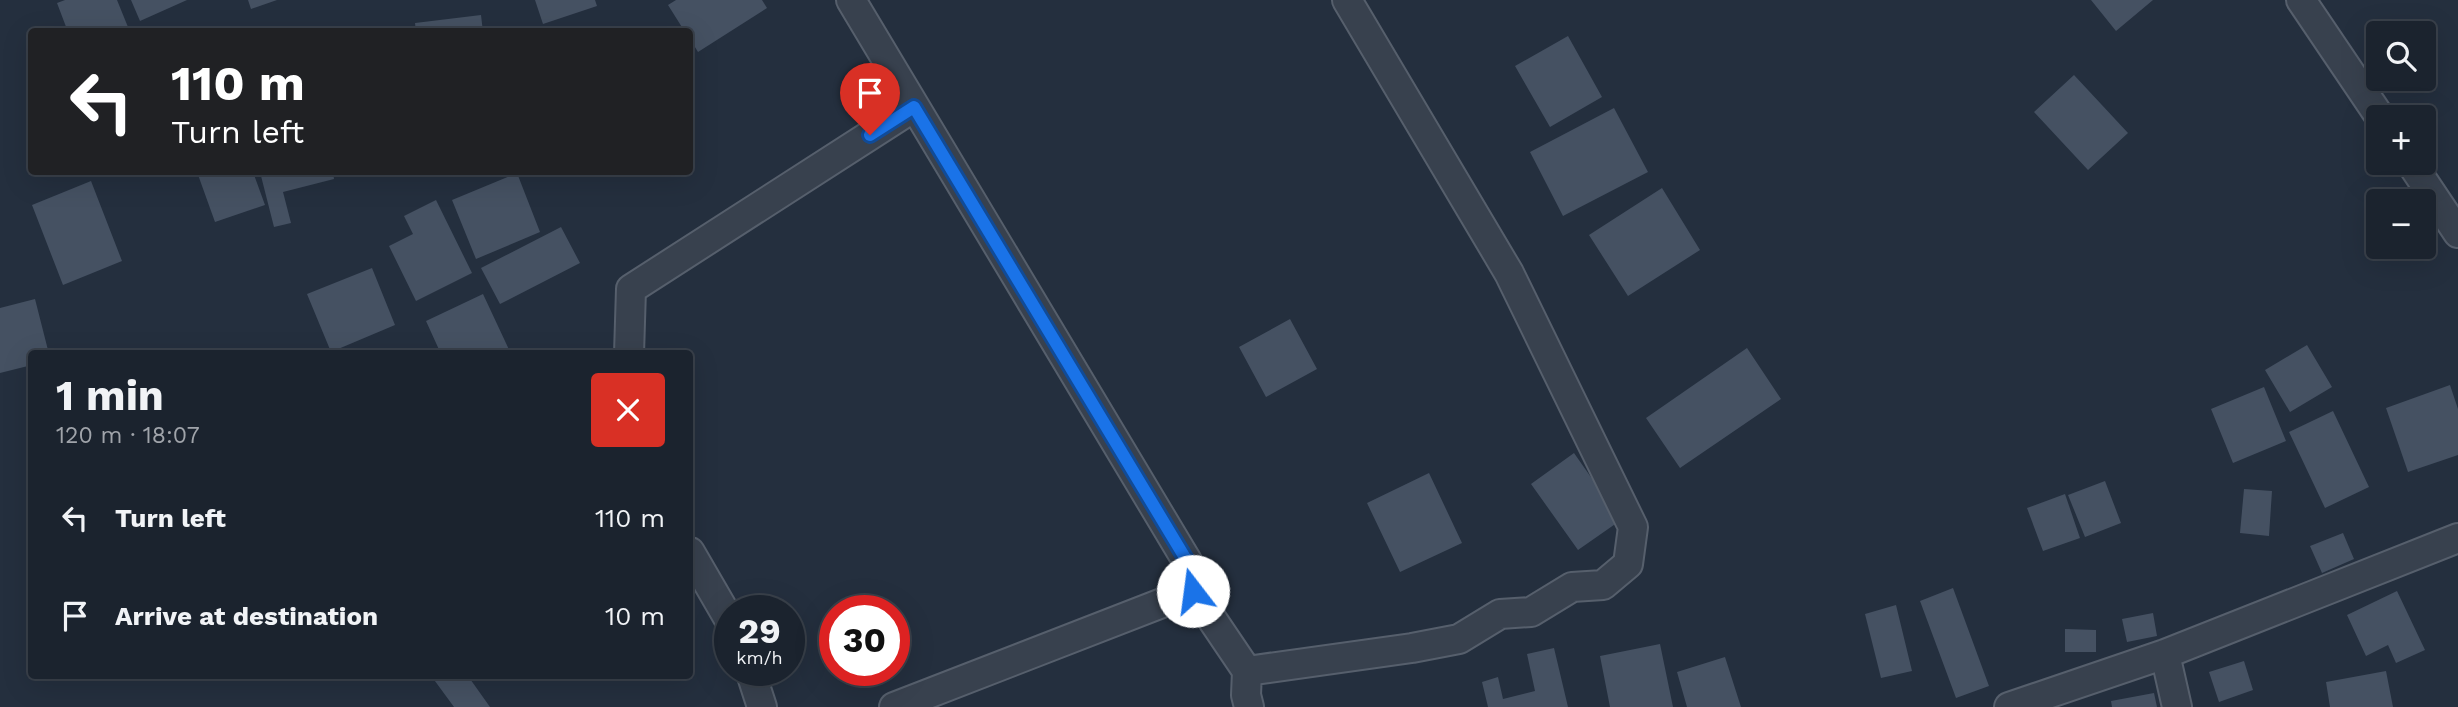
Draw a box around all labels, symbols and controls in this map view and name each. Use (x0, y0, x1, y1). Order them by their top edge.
map controls (2366, 21, 2436, 259)
button: search (2366, 21, 2436, 91)
text: 110 m (171, 54, 305, 112)
icon: left (56, 56, 147, 147)
pin (840, 63, 900, 135)
icon: arrive (851, 74, 889, 112)
button: + (2366, 105, 2436, 175)
text: Turn left (171, 113, 304, 151)
button: − (2366, 189, 2436, 259)
text: 1 min (56, 371, 164, 420)
button: close (591, 373, 665, 447)
text: 120 m · 18:07 (56, 422, 200, 449)
icon: left (56, 499, 94, 537)
text: Turn left (115, 503, 226, 533)
text: 110 m (595, 503, 665, 533)
position arrow (1156, 554, 1230, 628)
speed limit sign: 30 (819, 595, 910, 686)
icon: arrive (56, 597, 94, 635)
text: Arrive at destination (115, 601, 378, 631)
text: 10 m (605, 601, 665, 631)
text: 29 (738, 610, 781, 652)
text: km/h (736, 647, 783, 668)

